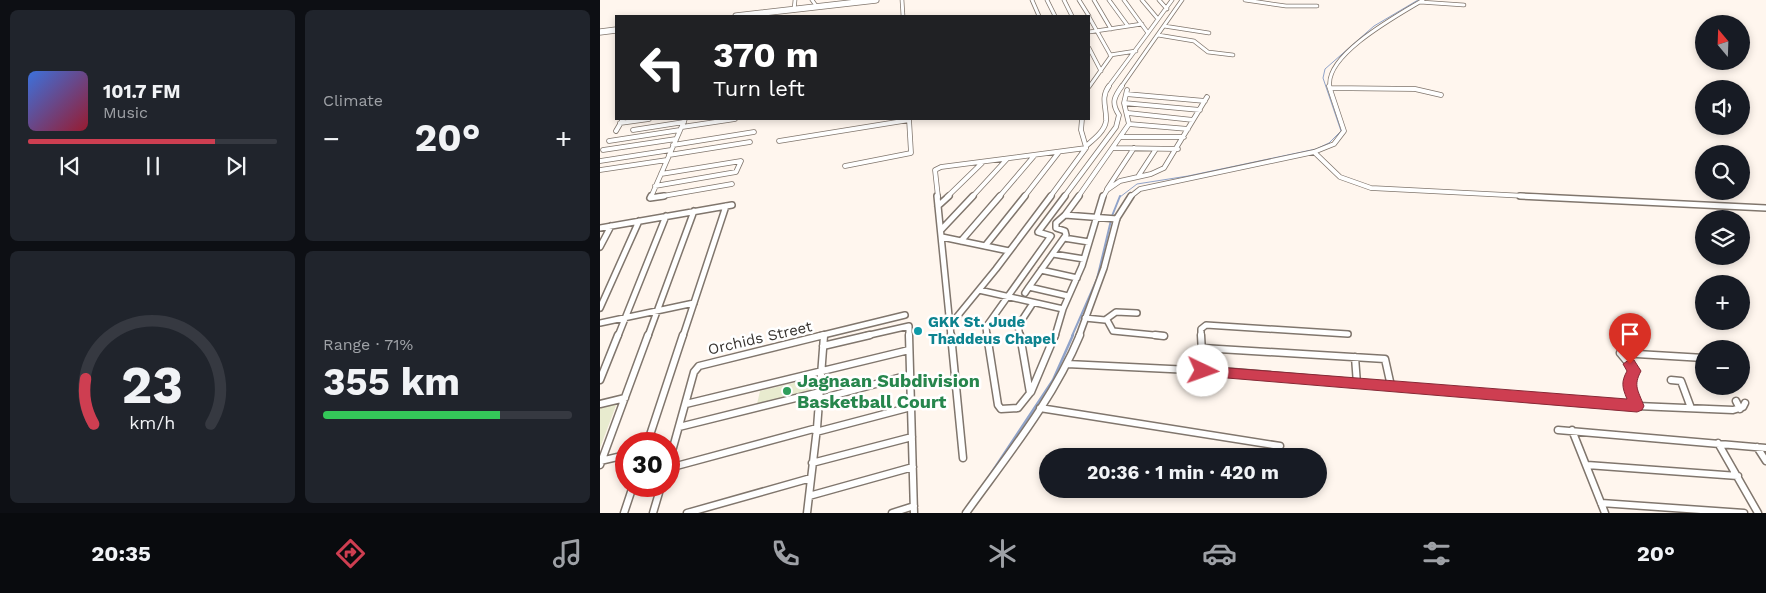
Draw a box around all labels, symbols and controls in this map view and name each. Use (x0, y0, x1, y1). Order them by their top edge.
north arrow (1695, 15, 1750, 70)
map controls (1695, 15, 1750, 395)
text: 370 m (713, 34, 819, 76)
icon: left (630, 35, 695, 100)
text: Turn left (713, 76, 805, 101)
text: 101.7 FM (103, 80, 180, 103)
button: sound (1695, 80, 1750, 135)
text: Climate (323, 91, 383, 110)
text: Music (103, 103, 148, 122)
text: 20° (415, 116, 480, 160)
text: − (323, 122, 340, 155)
text: + (555, 122, 572, 155)
button: search (1695, 145, 1750, 200)
icon: previous (56, 152, 84, 180)
icon: pause (139, 152, 167, 180)
icon: next (222, 152, 250, 180)
button: layers (1695, 210, 1750, 265)
button: + (1695, 275, 1750, 330)
place label: GKK St. Jude Thaddeus Chapel (928, 313, 1056, 348)
pin (1609, 313, 1651, 364)
street label: Orchids Street (706, 317, 814, 359)
icon: arrive (1616, 320, 1644, 348)
marker: GKK St. Jude Thaddeus Chapel (912, 325, 924, 337)
text: Range · 71% (323, 335, 413, 354)
button: − (1695, 340, 1750, 395)
position arrow (1176, 344, 1228, 396)
text: 23 (122, 355, 183, 416)
text: 355 km (323, 360, 460, 404)
place label: Jagnaan Subdivision Basketball Court (797, 370, 980, 412)
marker: Jagnaan Subdivision Basketball Court (781, 385, 793, 397)
text: km/h (129, 412, 176, 433)
speed limit sign: 30 (615, 432, 680, 497)
text: 20:36 · 1 min · 420 m (1087, 461, 1279, 484)
icon: directions (333, 536, 368, 571)
icon: music (550, 536, 585, 571)
icon: phone (768, 536, 803, 571)
icon: climate (985, 536, 1020, 571)
icon: car (1202, 536, 1237, 571)
icon: filters (1419, 536, 1454, 571)
text: 20:35 (91, 541, 151, 566)
text: 20° (1637, 541, 1675, 566)

